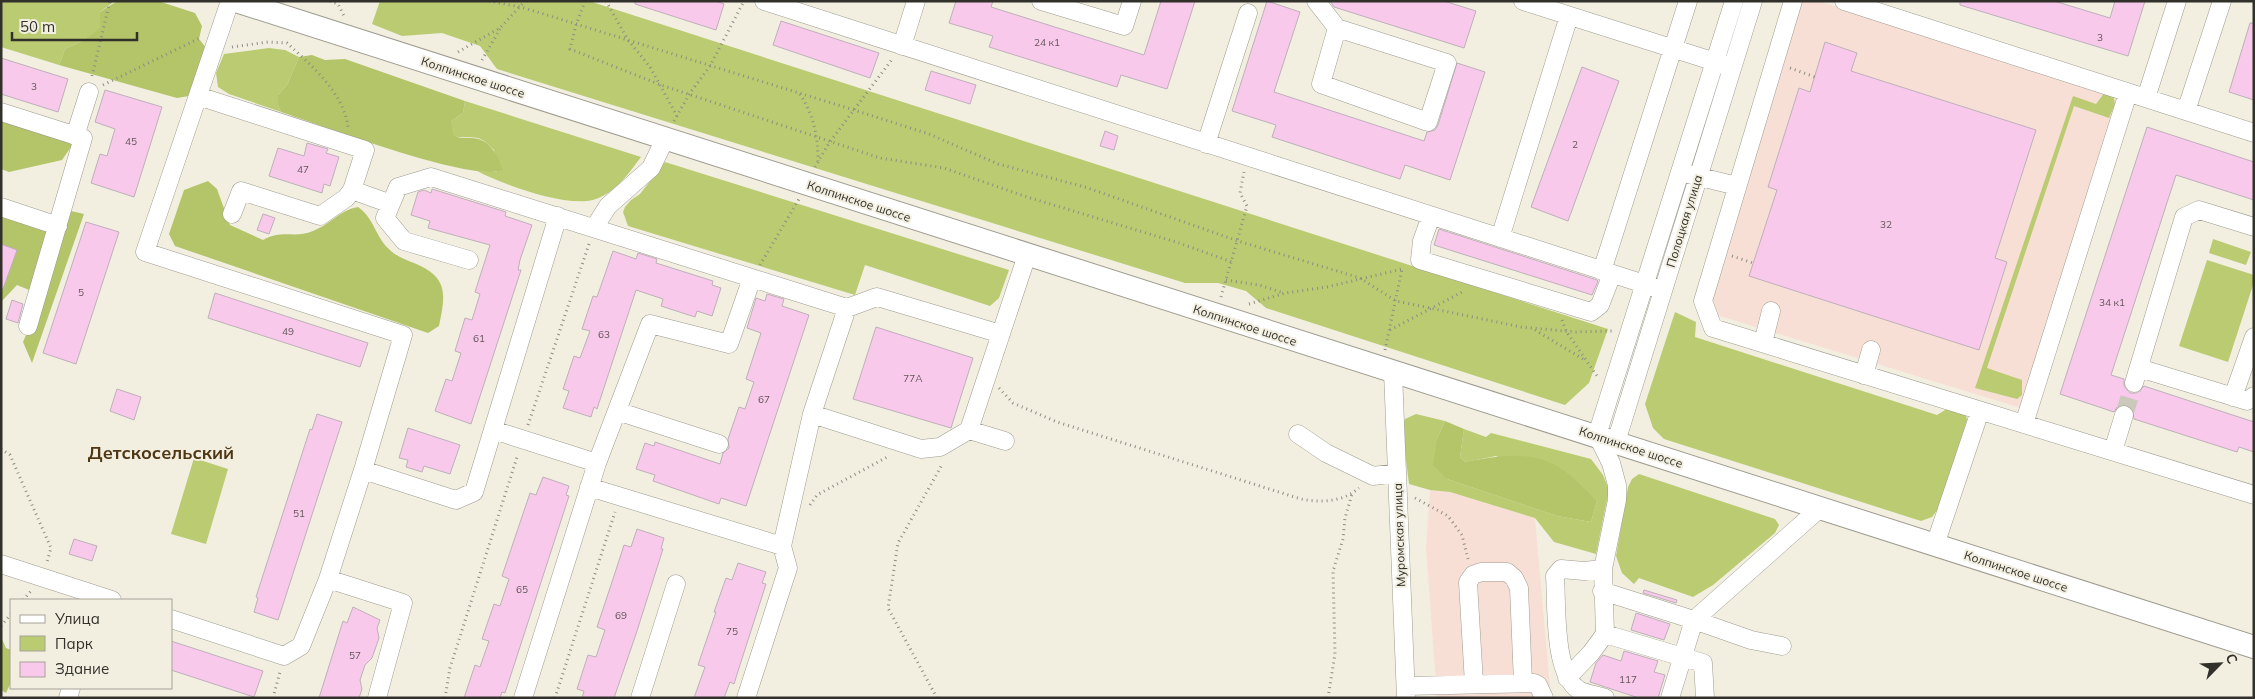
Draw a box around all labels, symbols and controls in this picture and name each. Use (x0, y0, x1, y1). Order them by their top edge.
scale bar (12, 10, 138, 42)
text: 50 m (20, 17, 55, 36)
house number: 3 (2097, 31, 2103, 44)
house number: 24 к1 (1034, 36, 1060, 49)
street label: Колпинское шоссе (419, 53, 527, 101)
house number: 3 (31, 80, 37, 93)
house number: 45 (125, 135, 137, 148)
house number: 2 (1572, 138, 1578, 151)
house number: 47 (297, 163, 309, 176)
street label: Полоцкая улица (1663, 173, 1705, 269)
street label: Колпинское шоссе (805, 177, 913, 225)
house number: 32 (1880, 218, 1892, 231)
house number: 5 (78, 286, 84, 299)
house number: 34 к1 (2099, 296, 2125, 309)
street label: Колпинское шоссе (1191, 301, 1299, 349)
house number: 49 (282, 325, 294, 338)
house number: 63 (598, 328, 610, 341)
house number: 61 (473, 332, 485, 345)
house number: 77А (903, 372, 923, 385)
house number: 67 (758, 393, 770, 406)
street label: Колпинское шоссе (1577, 423, 1685, 471)
district label: Детскосельский (88, 441, 234, 464)
street label: Муромская улица (1390, 483, 1408, 587)
house number: 51 (293, 507, 305, 520)
street label: Колпинское шоссе (1962, 547, 2070, 595)
house number: 65 (516, 583, 528, 596)
legend (10, 599, 172, 689)
text: Улица (54, 609, 100, 628)
house number: 69 (615, 609, 627, 622)
house number: 75 (726, 625, 738, 638)
text: Парк (55, 634, 94, 653)
north arrow (2195, 639, 2245, 689)
house number: 57 (349, 649, 361, 662)
text: С (2222, 651, 2242, 667)
text: Здание (55, 659, 109, 678)
house number: 117 (1619, 673, 1637, 686)

